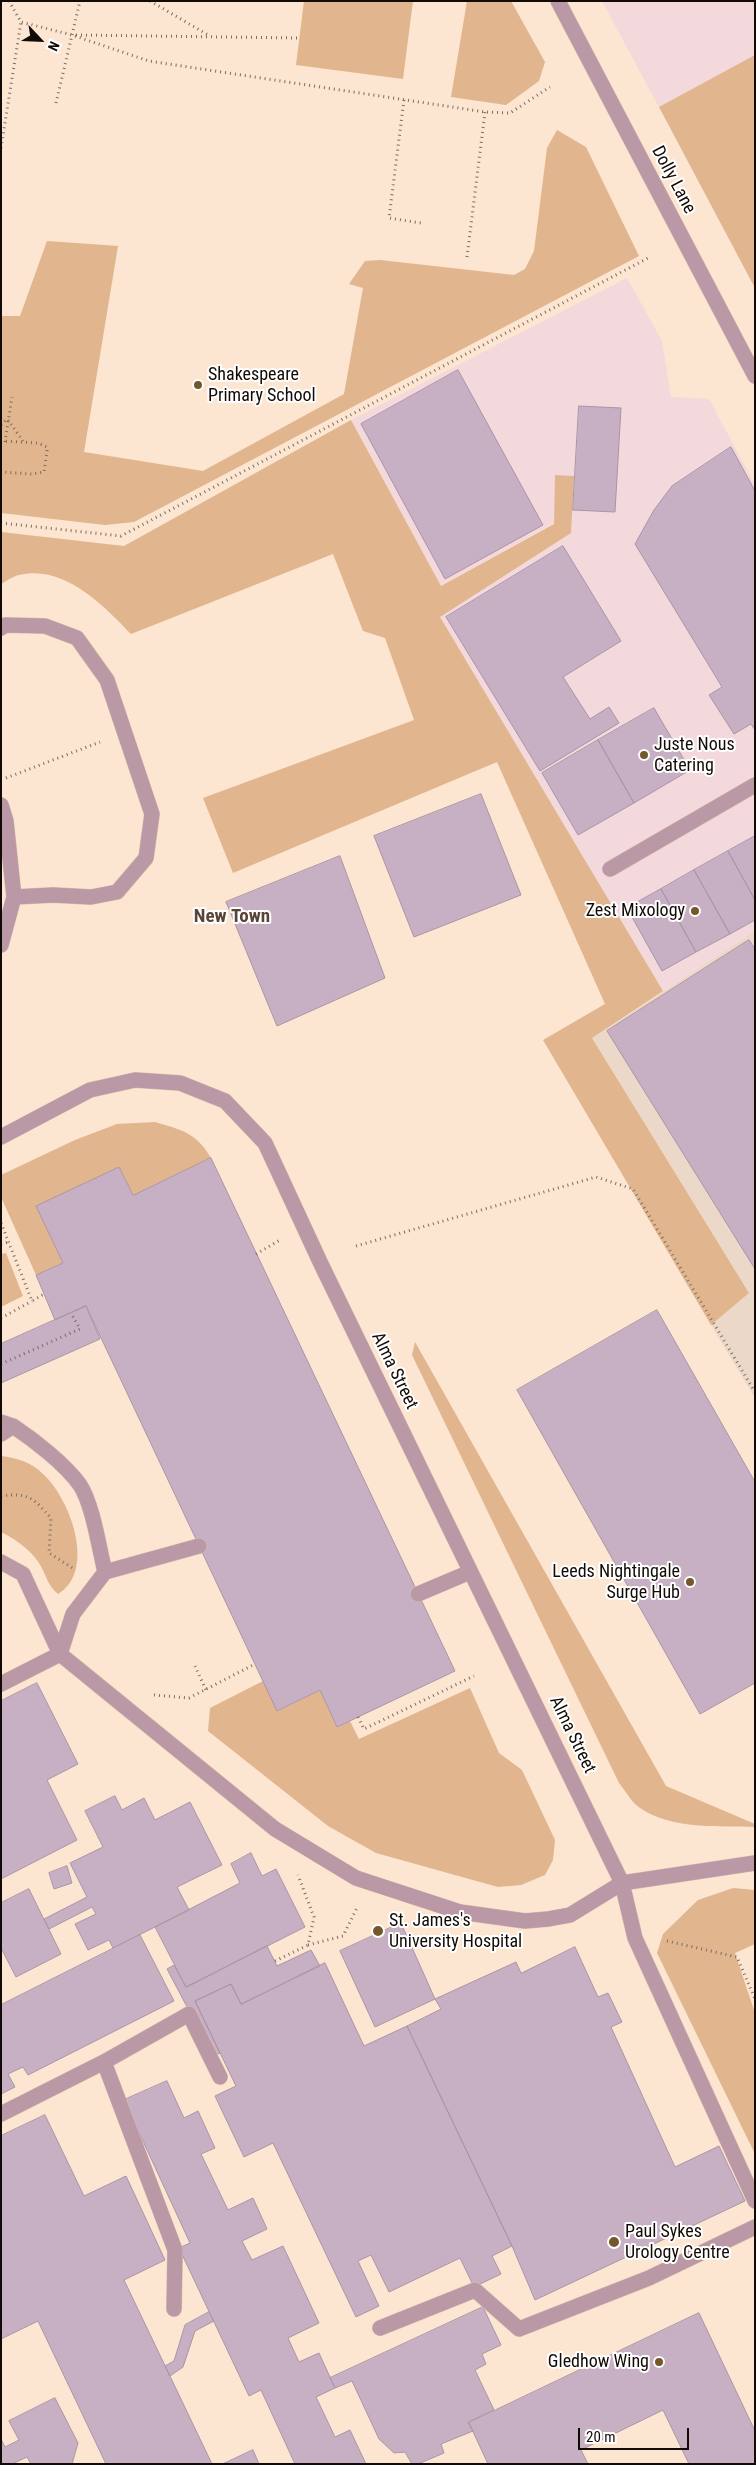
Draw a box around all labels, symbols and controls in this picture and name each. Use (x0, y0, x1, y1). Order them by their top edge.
north arrow (15, 15, 65, 65)
text: N (45, 39, 63, 54)
street label: Dolly Lane (646, 142, 700, 218)
place label: Shakespeare Primary School (208, 364, 316, 406)
marker: Shakespeare Primary School (192, 379, 204, 391)
place label: Juste Nous Catering (654, 734, 735, 776)
marker: Juste Nous Catering (638, 749, 650, 761)
place label: Zest Mixology (586, 900, 685, 922)
marker: Zest Mixology (689, 905, 701, 917)
district label: New Town (194, 906, 270, 928)
street label: Alma Street (366, 1329, 422, 1413)
place label: Leeds Nightingale Surge Hub (552, 1561, 680, 1604)
marker: Leeds Nightingale Surge Hub (684, 1576, 696, 1588)
street label: Alma Street (544, 1693, 600, 1777)
place label: St. James's University Hospital (389, 1910, 522, 1952)
marker: St. James's University Hospital (371, 1924, 385, 1938)
place label: Paul Sykes Urology Centre (625, 2221, 730, 2264)
marker: Paul Sykes Urology Centre (607, 2235, 621, 2249)
place label: Gledhow Wing (548, 2351, 649, 2373)
marker: Gledhow Wing (653, 2356, 665, 2368)
scale bar (581, 2418, 692, 2450)
text: 20 m (586, 2428, 616, 2446)

